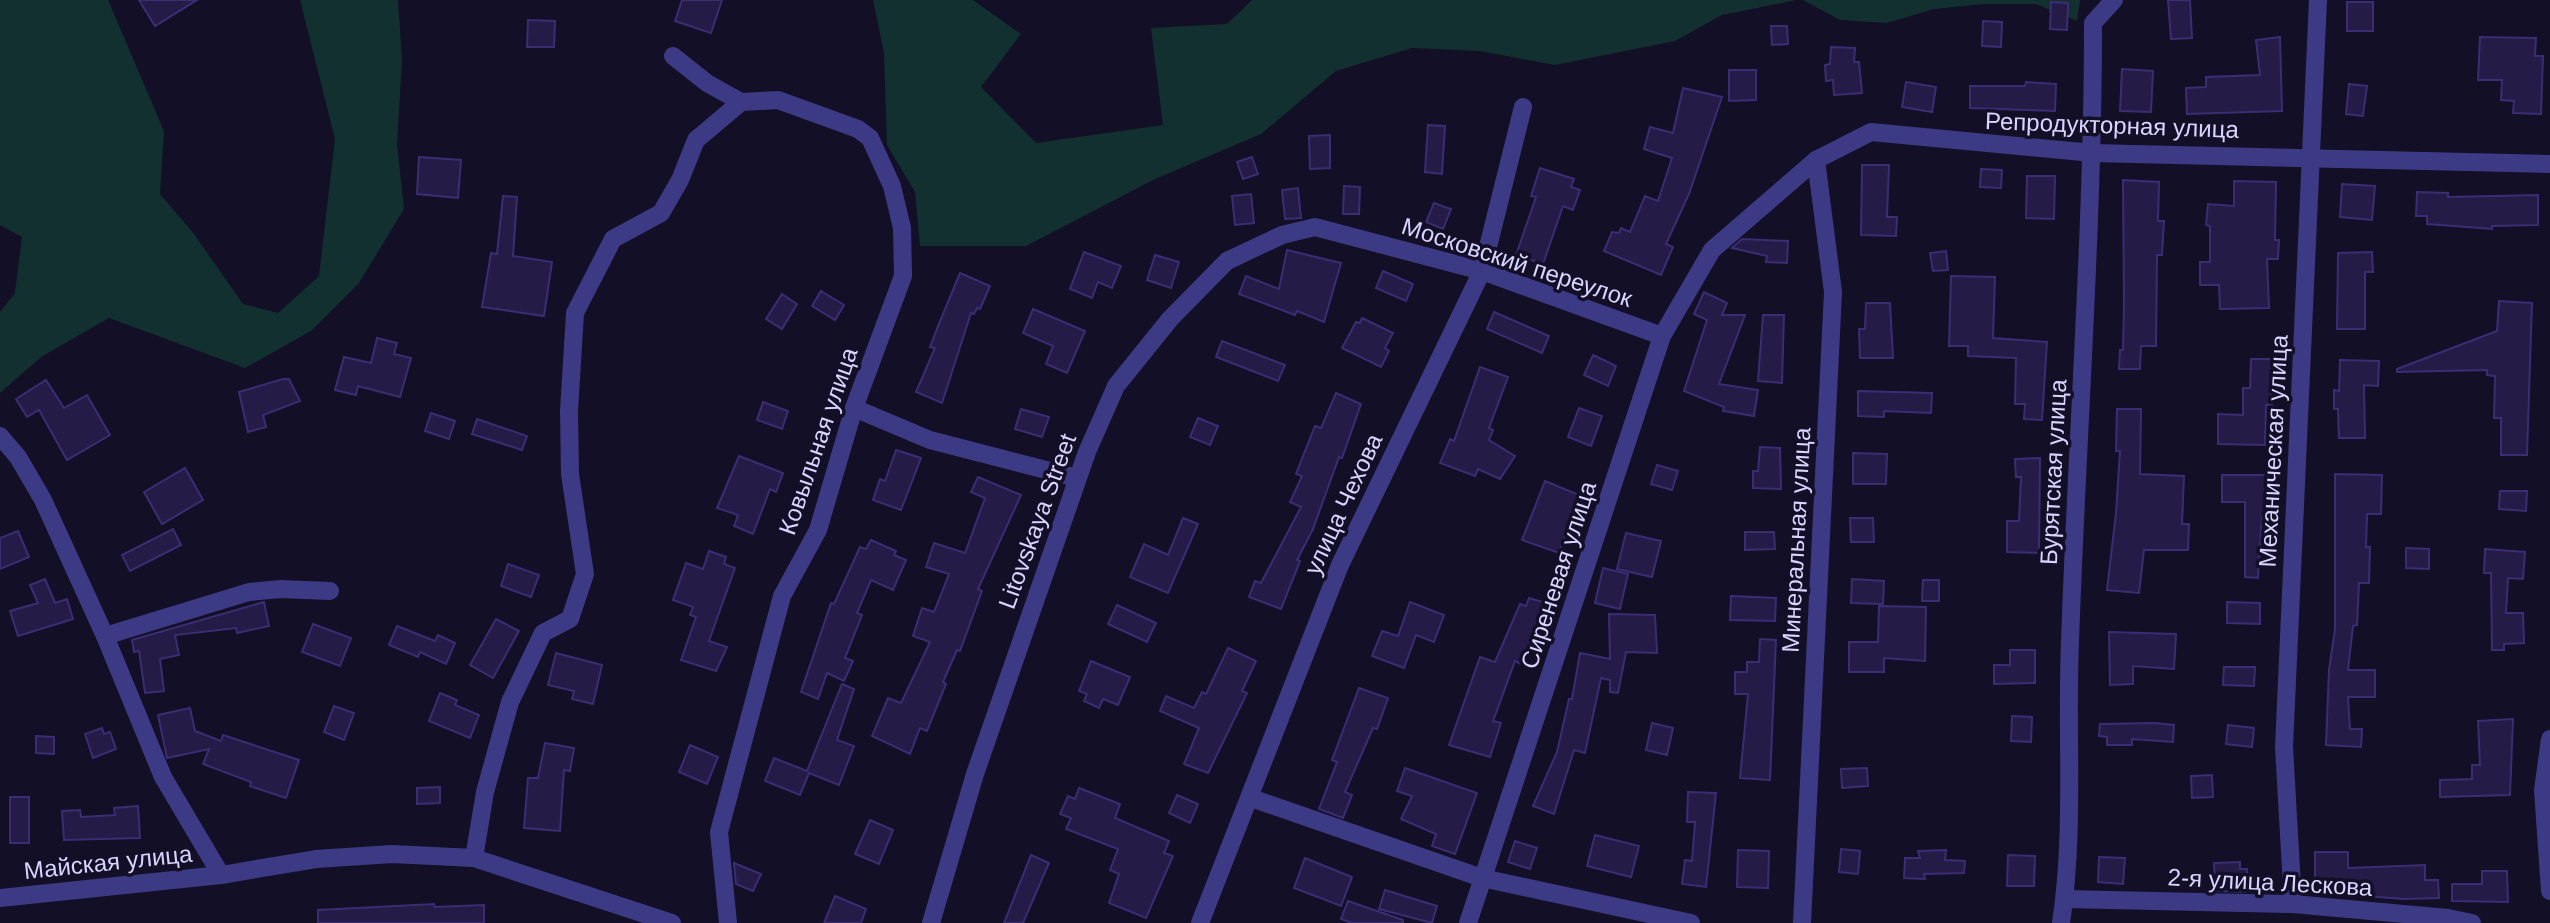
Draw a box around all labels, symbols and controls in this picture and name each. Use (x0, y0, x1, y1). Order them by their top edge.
street label: Репродукторная улица (1985, 107, 2240, 143)
street label: Московский переулок (1398, 212, 1636, 312)
street label: Механическая улица (2253, 333, 2293, 568)
street label: Ковыльная улица (773, 343, 863, 538)
street label: Бурятская улица (2035, 378, 2071, 565)
street label: Минеральная улица (1777, 426, 1815, 653)
street label: улица Чехова (1299, 429, 1388, 579)
street label: Litovskaya Street (993, 430, 1081, 612)
street label: Сиреневая улица (1515, 477, 1601, 672)
street label: Майская улица (23, 840, 194, 884)
street label: 2-я улица Лескова (2167, 863, 2374, 901)

